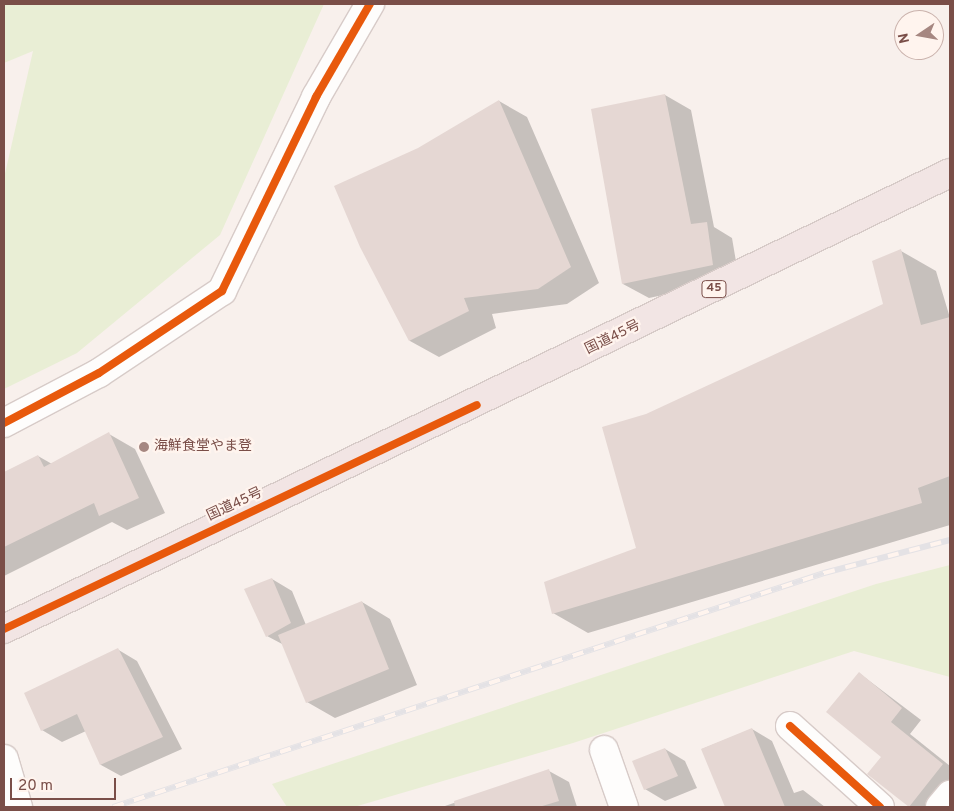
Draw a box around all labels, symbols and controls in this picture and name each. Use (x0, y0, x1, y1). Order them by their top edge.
north arrow (894, 10, 944, 60)
text: N (895, 31, 914, 45)
road number: 45 (700, 280, 728, 298)
street label: 国道45号 (583, 317, 643, 359)
place label: 海鮮食堂やま登 (154, 439, 252, 455)
marker: 海鮮食堂やま登 (138, 441, 150, 453)
street label: 国道45号 (205, 485, 265, 525)
scale bar (12, 768, 119, 800)
text: 20 m (18, 777, 53, 796)

